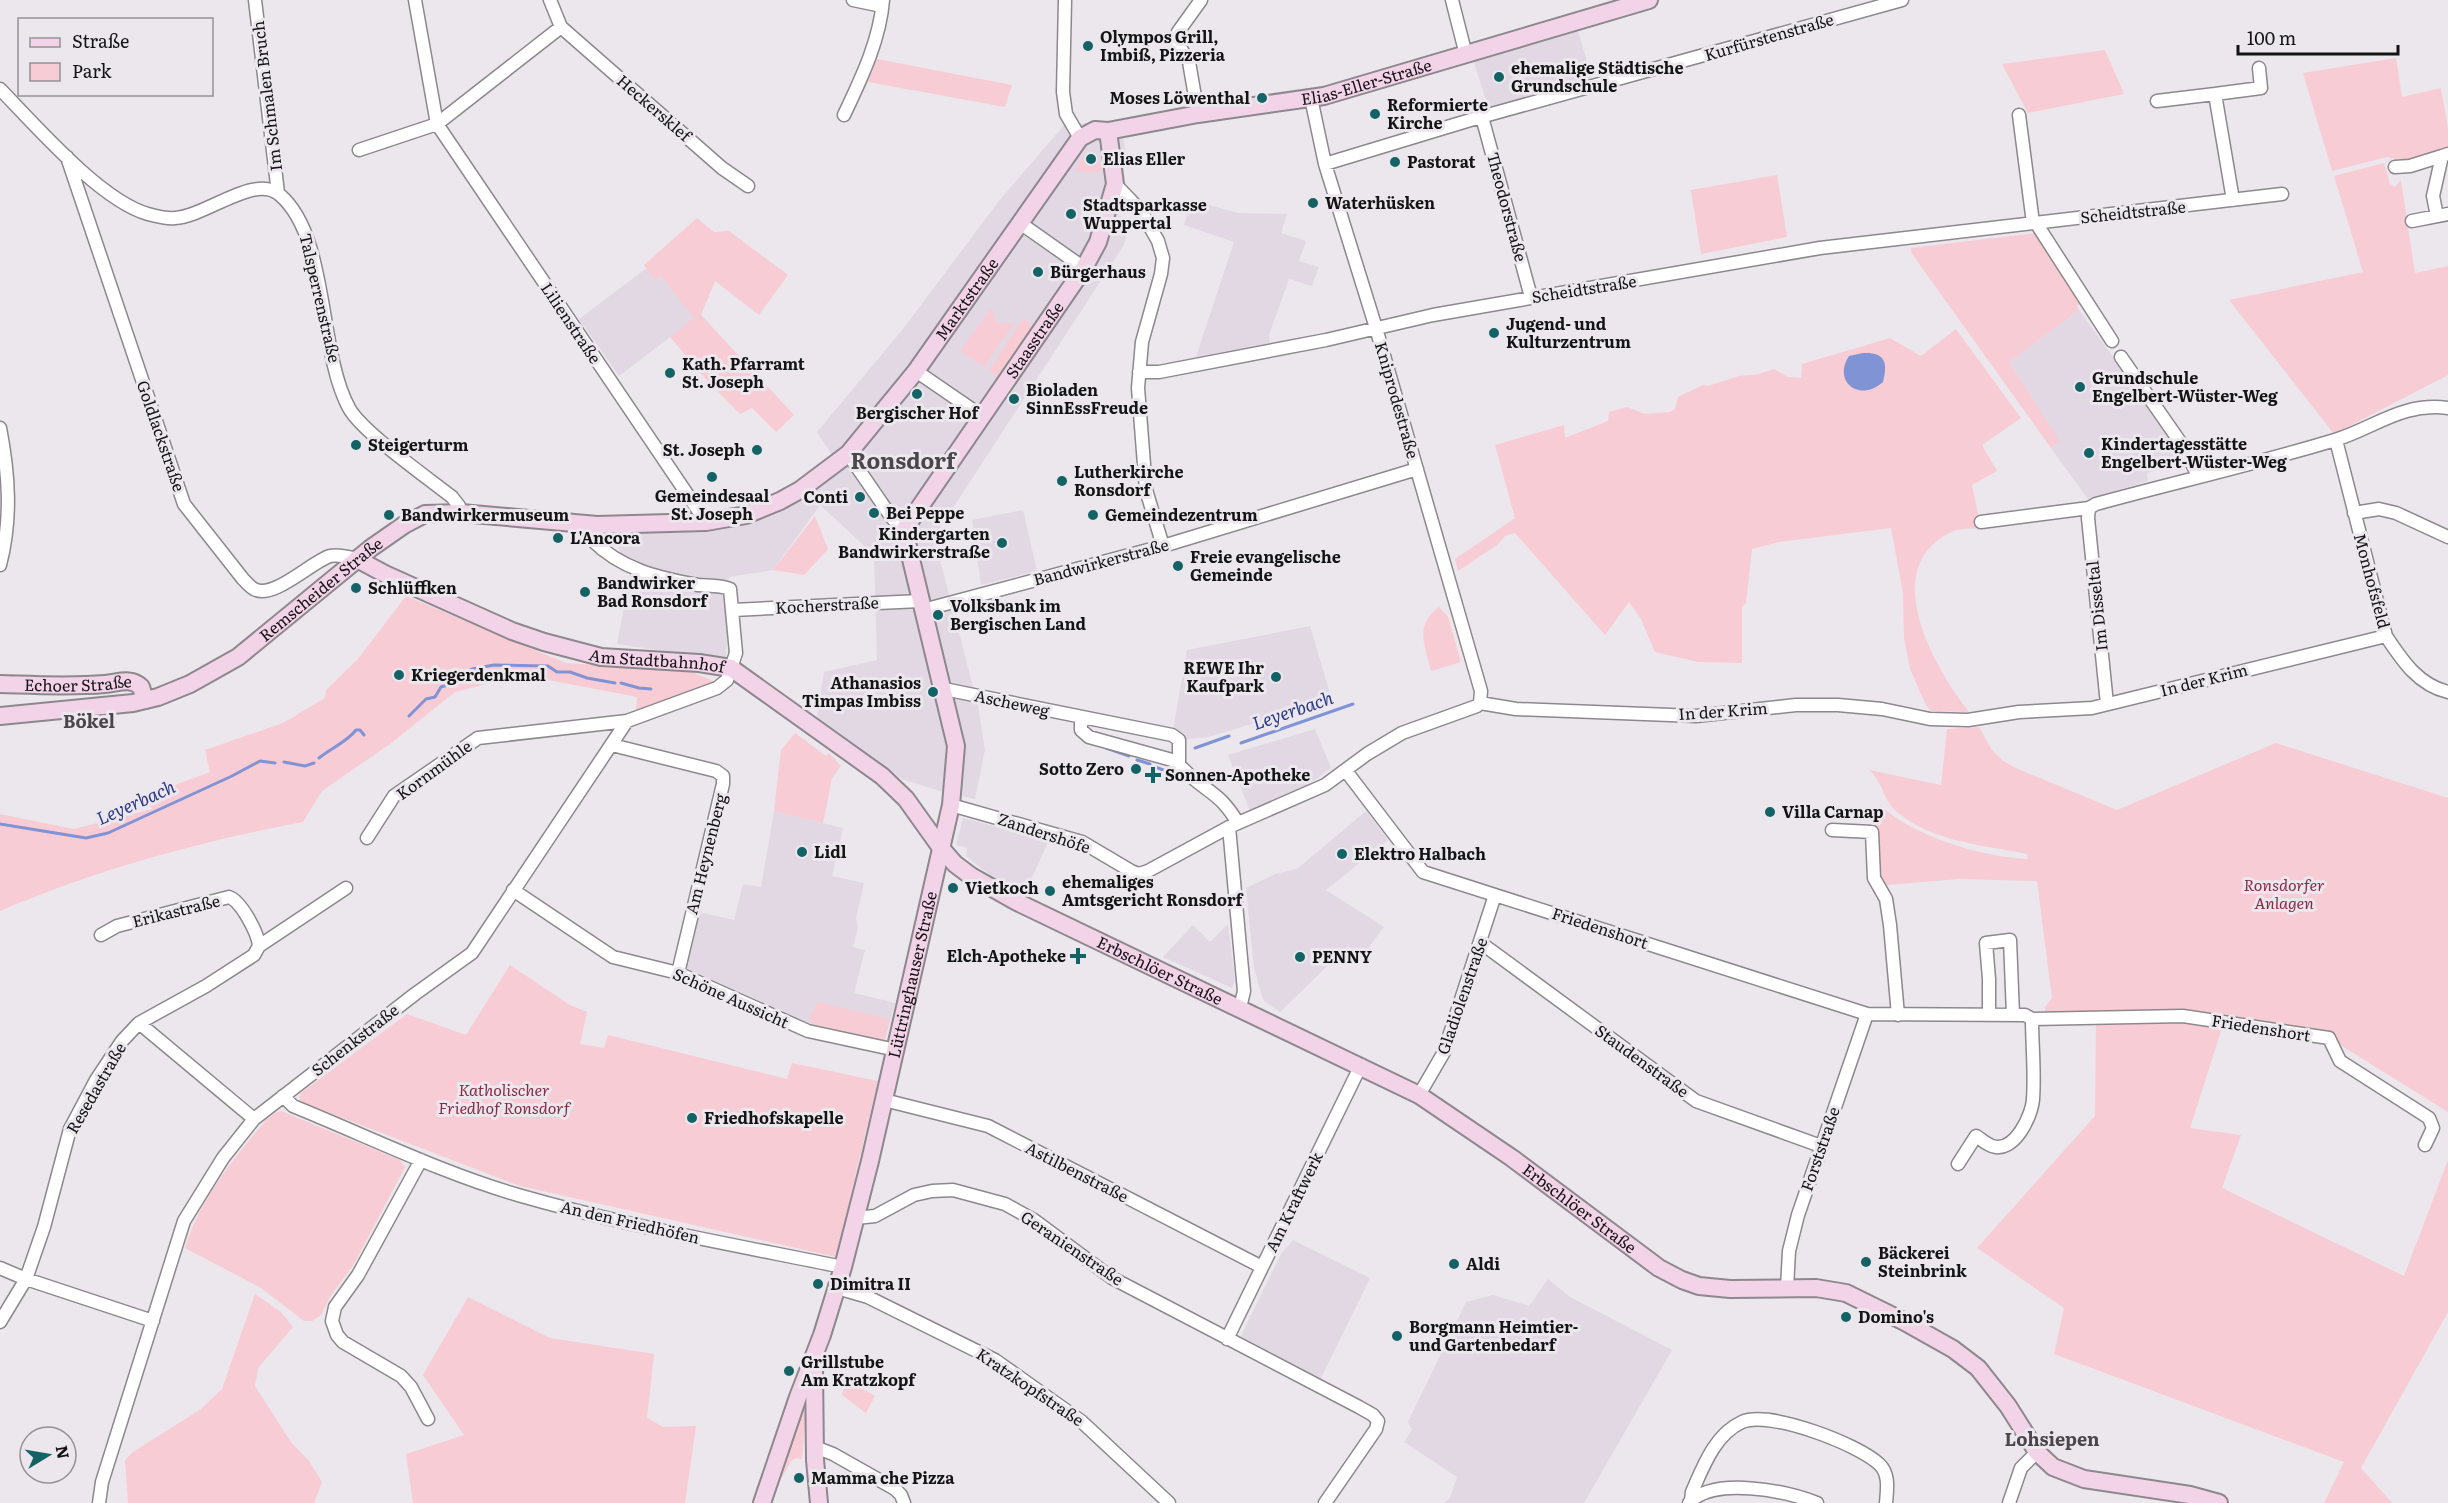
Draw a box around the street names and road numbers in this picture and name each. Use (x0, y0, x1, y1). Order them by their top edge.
street label: Kurfürstenstraße (1701, 6, 1836, 66)
street label: Im Schmalen Bruch (245, 19, 287, 173)
street label: Elias-Eller-Straße (1299, 52, 1434, 110)
street label: Heckersklef (612, 68, 698, 147)
street label: Theodorstraße (1482, 149, 1534, 264)
street label: Scheidtstraße (2079, 194, 2187, 228)
street label: Talsperrenstraße (294, 231, 348, 365)
street label: Marktstraße (928, 252, 1003, 345)
street label: Scheidtstraße (1530, 268, 1638, 308)
street label: Lilienstraße (536, 277, 608, 368)
street label: Staasstraße (999, 296, 1069, 383)
street label: Kniprodestraße (1370, 338, 1426, 461)
street label: Goldlackstraße (132, 377, 192, 495)
street label: Monhofsfeld (2349, 530, 2397, 631)
street label: Remscheider Straße (253, 531, 387, 646)
street label: Bandwirkerstraße (1030, 531, 1171, 591)
street label: Im Disseltal (2079, 560, 2113, 653)
street label: Kocherstraße (775, 589, 879, 619)
street label: Am Stadtbahnhof (587, 641, 729, 678)
street label: In der Krim (2157, 656, 2250, 701)
street label: Echoer Straße (24, 668, 132, 697)
street label: Ascheweg (972, 682, 1052, 722)
street label: In der Krim (1678, 695, 1769, 725)
street label: Kornmühle (391, 734, 476, 805)
street label: Am Heynenberg (678, 791, 732, 917)
street label: Zandershöfe (995, 806, 1094, 858)
street label: Erikastraße (129, 888, 222, 933)
street label: Lüttringhauser Straße (881, 889, 942, 1060)
street label: Friedenshort (1549, 900, 1652, 954)
street label: Erbschlöer Straße (1093, 929, 1227, 1010)
street label: Gladiolenstraße (1430, 934, 1492, 1057)
street label: Schöne Aussicht (670, 961, 794, 1034)
street label: Schenkstraße (306, 997, 403, 1081)
street label: Friedenshort (2210, 1007, 2313, 1047)
street label: Staudenstraße (1591, 1018, 1694, 1102)
street label: Resedastraße (59, 1038, 131, 1137)
street label: Forststraße (1793, 1103, 1845, 1194)
street label: Astilbenstraße (1022, 1135, 1133, 1207)
street label: Am Kraftwerk (1258, 1147, 1328, 1256)
street label: Erbschlöer Straße (1518, 1157, 1642, 1258)
street label: An den Friedhöfen (558, 1193, 702, 1249)
street label: Geranienstraße (1016, 1204, 1129, 1290)
street label: Kratzkopfstraße (972, 1341, 1089, 1431)

